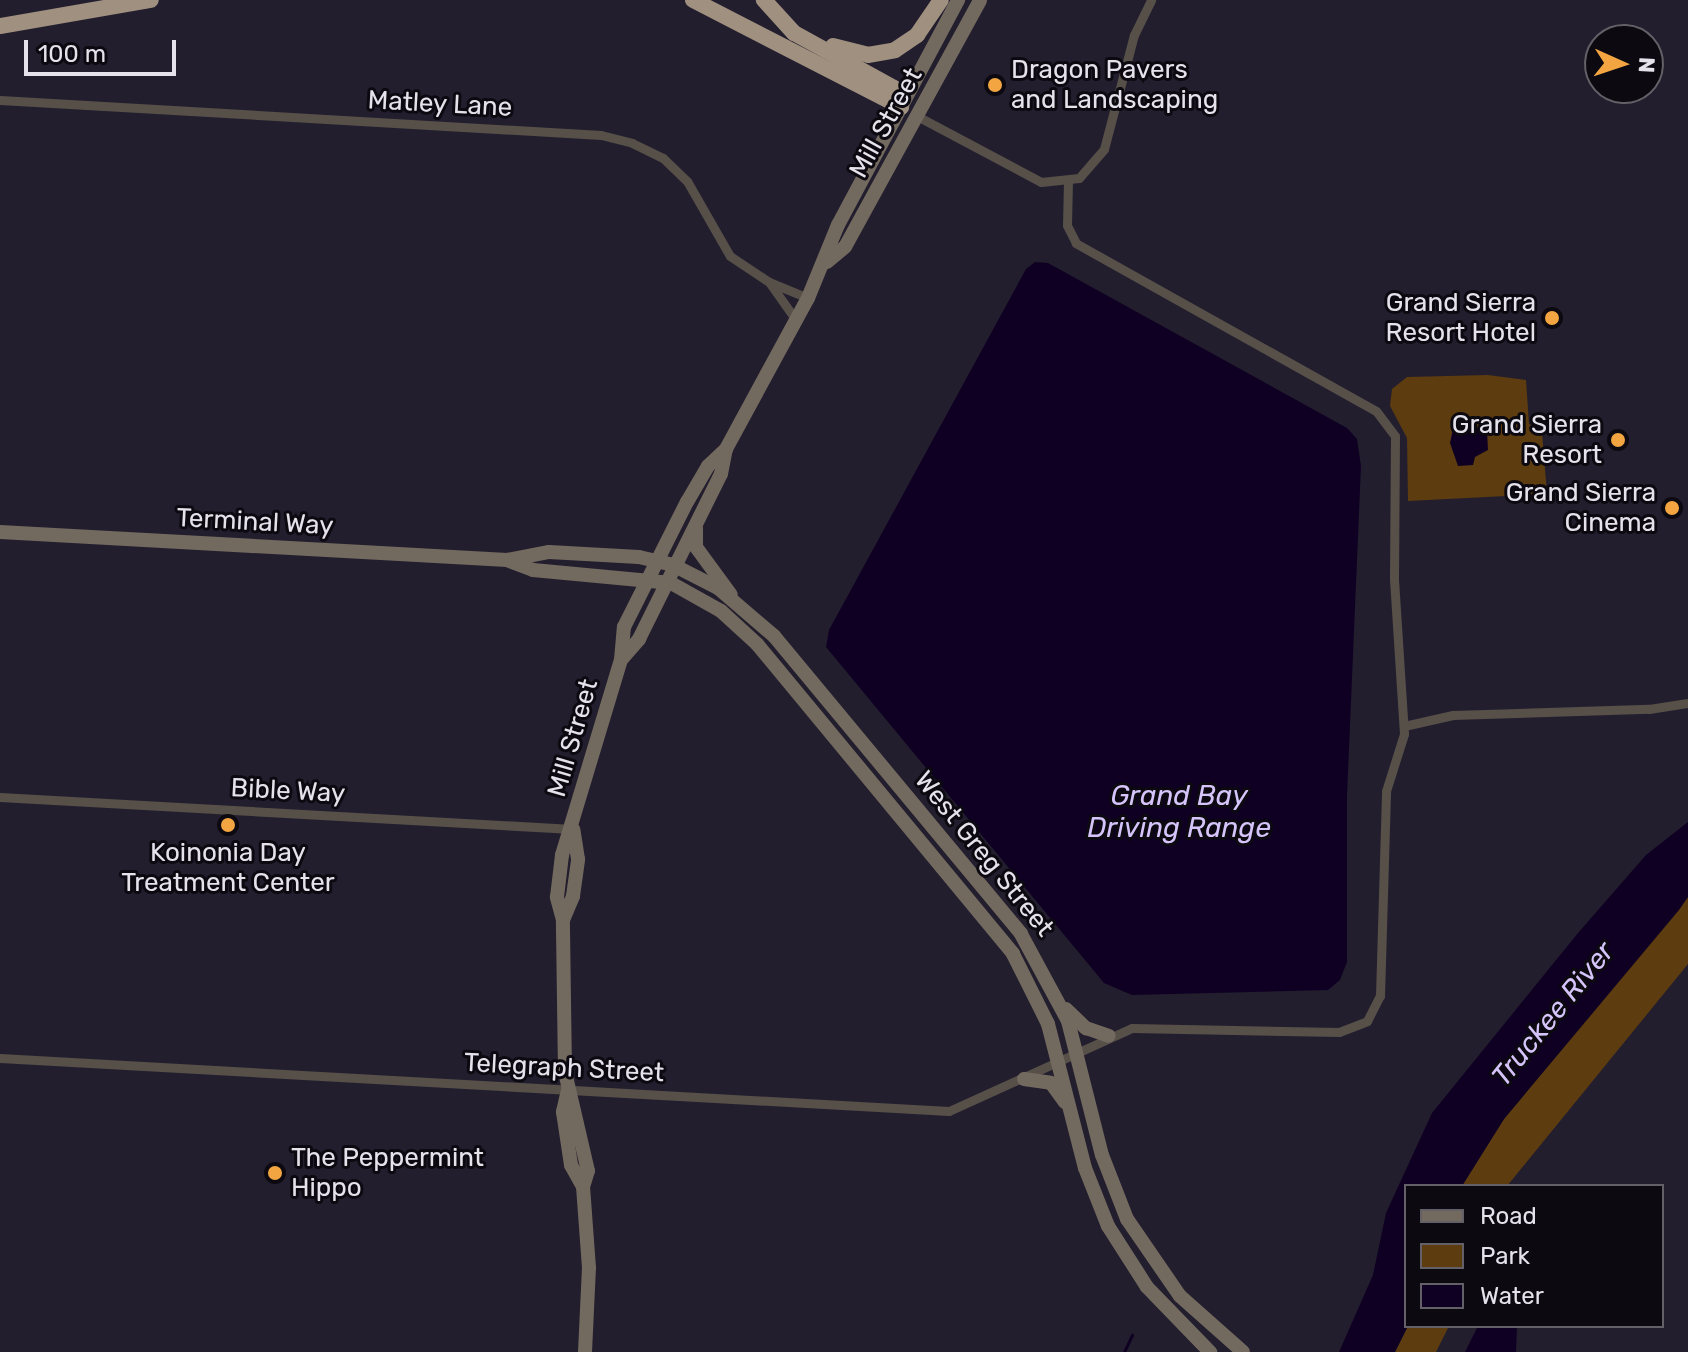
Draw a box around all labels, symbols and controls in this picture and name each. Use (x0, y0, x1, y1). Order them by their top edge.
scale bar (28, 24, 180, 74)
north arrow (1584, 24, 1664, 104)
text: 100 m (38, 40, 106, 68)
place label: Dragon Pavers and Landscaping (1011, 54, 1218, 116)
text: N (1633, 57, 1660, 74)
street label: Mill Street (843, 62, 929, 184)
marker: Dragon Pavers and Landscaping (986, 76, 1004, 94)
street label: Matley Lane (367, 85, 513, 123)
place label: Grand Sierra Resort Hotel (1386, 287, 1536, 348)
marker: Grand Sierra Resort Hotel (1543, 309, 1561, 327)
place label: Grand Sierra Resort (1452, 409, 1602, 470)
marker: Grand Sierra Resort (1609, 431, 1627, 449)
place label: Grand Sierra Cinema (1506, 477, 1656, 538)
marker: Grand Sierra Cinema (1663, 499, 1681, 517)
street label: Terminal Way (175, 502, 335, 542)
street label: Mill Street (541, 675, 605, 801)
street label: West Greg Street (908, 765, 1060, 943)
street label: Bible Way (230, 772, 346, 810)
water label: Grand Bay Driving Range (1087, 779, 1271, 845)
marker: Koinonia Day Treatment Center (219, 816, 237, 834)
place label: Koinonia Day Treatment Center (121, 837, 335, 898)
water label: Truckee River (1485, 935, 1621, 1093)
street label: Telegraph Street (463, 1047, 665, 1089)
place label: The Peppermint Hippo (291, 1142, 484, 1204)
marker: The Peppermint Hippo (266, 1164, 284, 1182)
legend (1404, 1184, 1664, 1328)
text: Road (1480, 1202, 1537, 1230)
text: Park (1480, 1242, 1530, 1270)
text: Water (1480, 1282, 1544, 1310)

